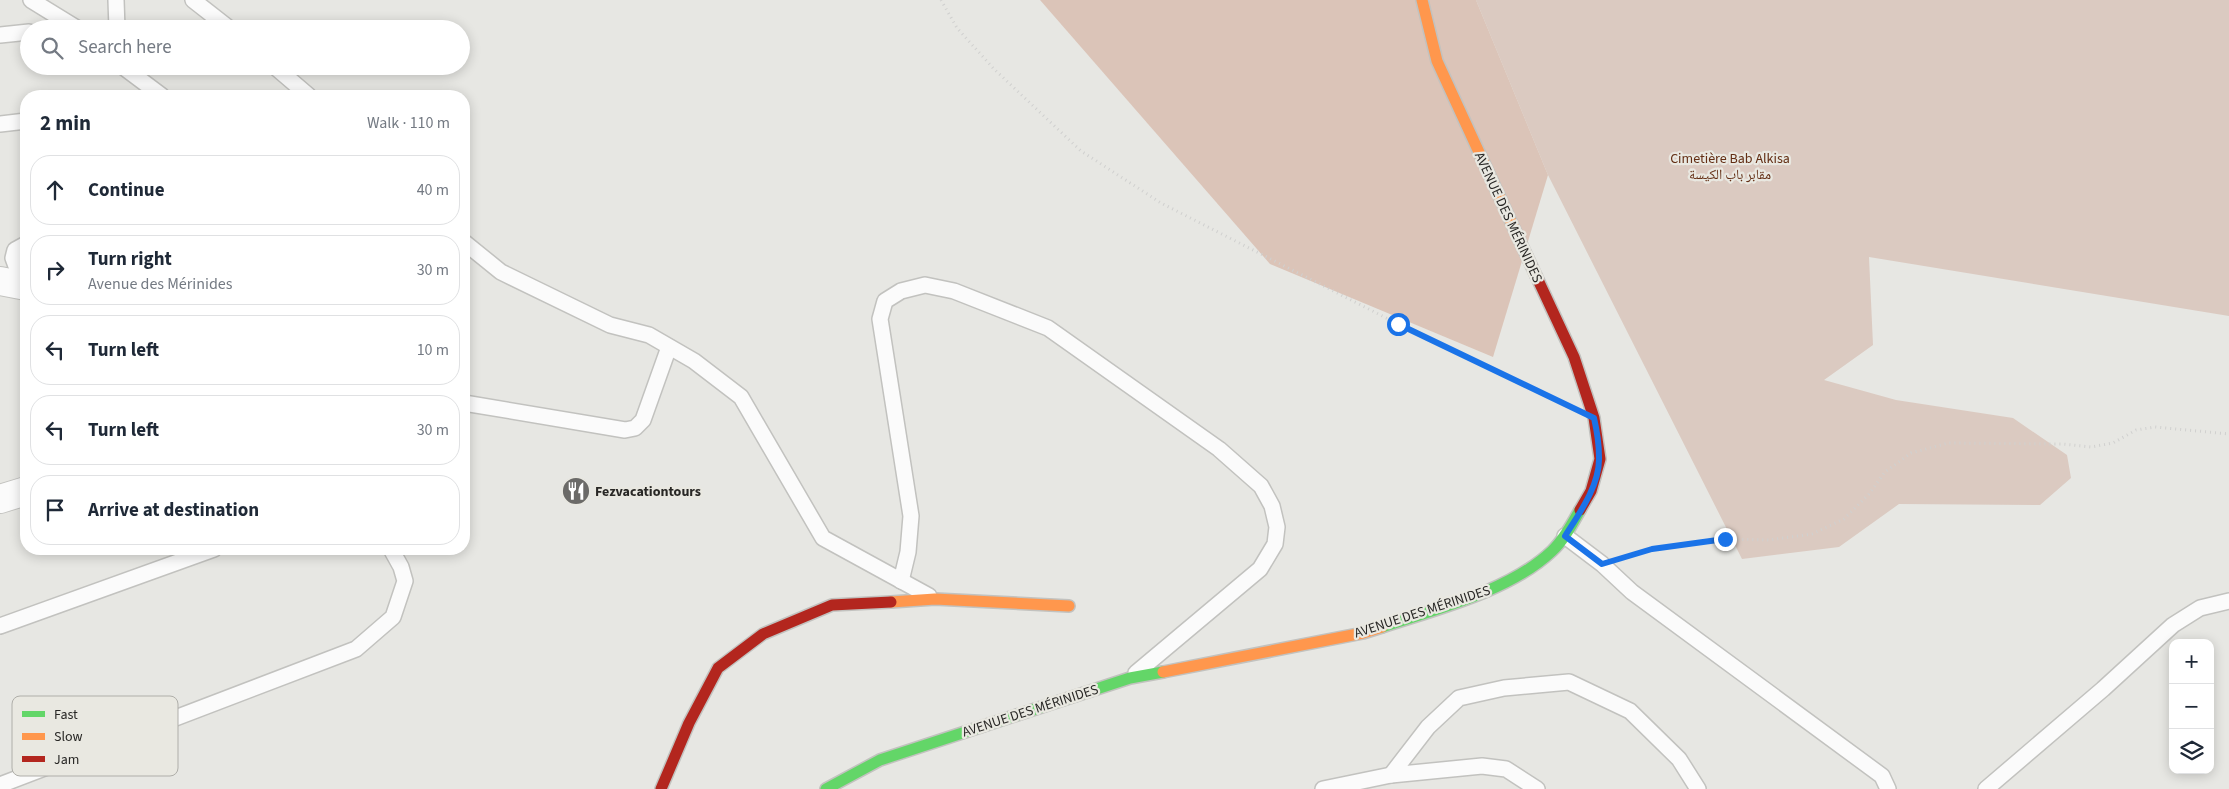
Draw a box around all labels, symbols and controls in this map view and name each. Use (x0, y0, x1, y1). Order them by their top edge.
search box (20, 20, 470, 75)
icon: search (38, 34, 66, 62)
text: Search here (78, 34, 172, 61)
text: 2 min (40, 108, 91, 138)
text: Walk · 110 m (367, 112, 450, 134)
street label: AVENUE DES MÉRINIDES (1469, 149, 1547, 286)
park label: Cimetière Bab Alkisa مقابر باب الكيسة (1670, 149, 1790, 185)
icon: ahead (41, 176, 69, 204)
text: Continue (88, 177, 165, 204)
text: 40 m (417, 179, 449, 201)
text: Turn right (88, 246, 172, 273)
icon: right (41, 256, 69, 284)
text: 30 m (417, 259, 449, 281)
text: Avenue des Mérinides (88, 273, 233, 295)
route start (1387, 313, 1410, 336)
icon: left (41, 336, 69, 364)
text: Turn left (88, 337, 159, 364)
text: 10 m (417, 339, 449, 361)
icon: left (41, 416, 69, 444)
text: Turn left (88, 417, 159, 444)
text: 30 m (417, 419, 449, 441)
restaurant icon: Fezvacationtours (561, 476, 591, 506)
place label: Fezvacationtours (595, 482, 701, 502)
icon: arrive (41, 496, 69, 524)
text: Arrive at destination (88, 497, 259, 524)
route end (1714, 528, 1737, 551)
street label: AVENUE DES MÉRINIDES (1352, 581, 1493, 643)
map controls (2169, 639, 2214, 774)
button: + (2169, 639, 2214, 684)
street label: AVENUE DES MÉRINIDES (960, 680, 1101, 742)
button: − (2169, 684, 2214, 729)
legend (12, 696, 178, 776)
text: Fast (54, 705, 78, 725)
text: Slow (54, 727, 83, 747)
button: layers (2169, 729, 2214, 774)
text: Jam (54, 750, 79, 770)

